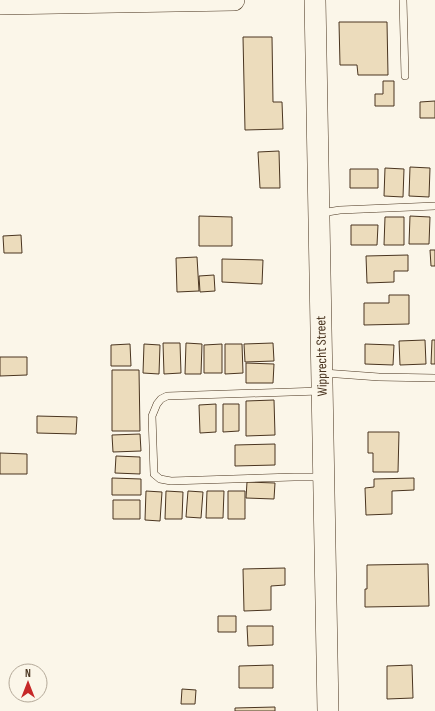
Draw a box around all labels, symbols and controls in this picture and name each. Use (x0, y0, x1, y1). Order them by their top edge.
street label: Wipprecht Street (312, 316, 331, 396)
north arrow (8, 663, 48, 703)
text: N (25, 667, 31, 680)

